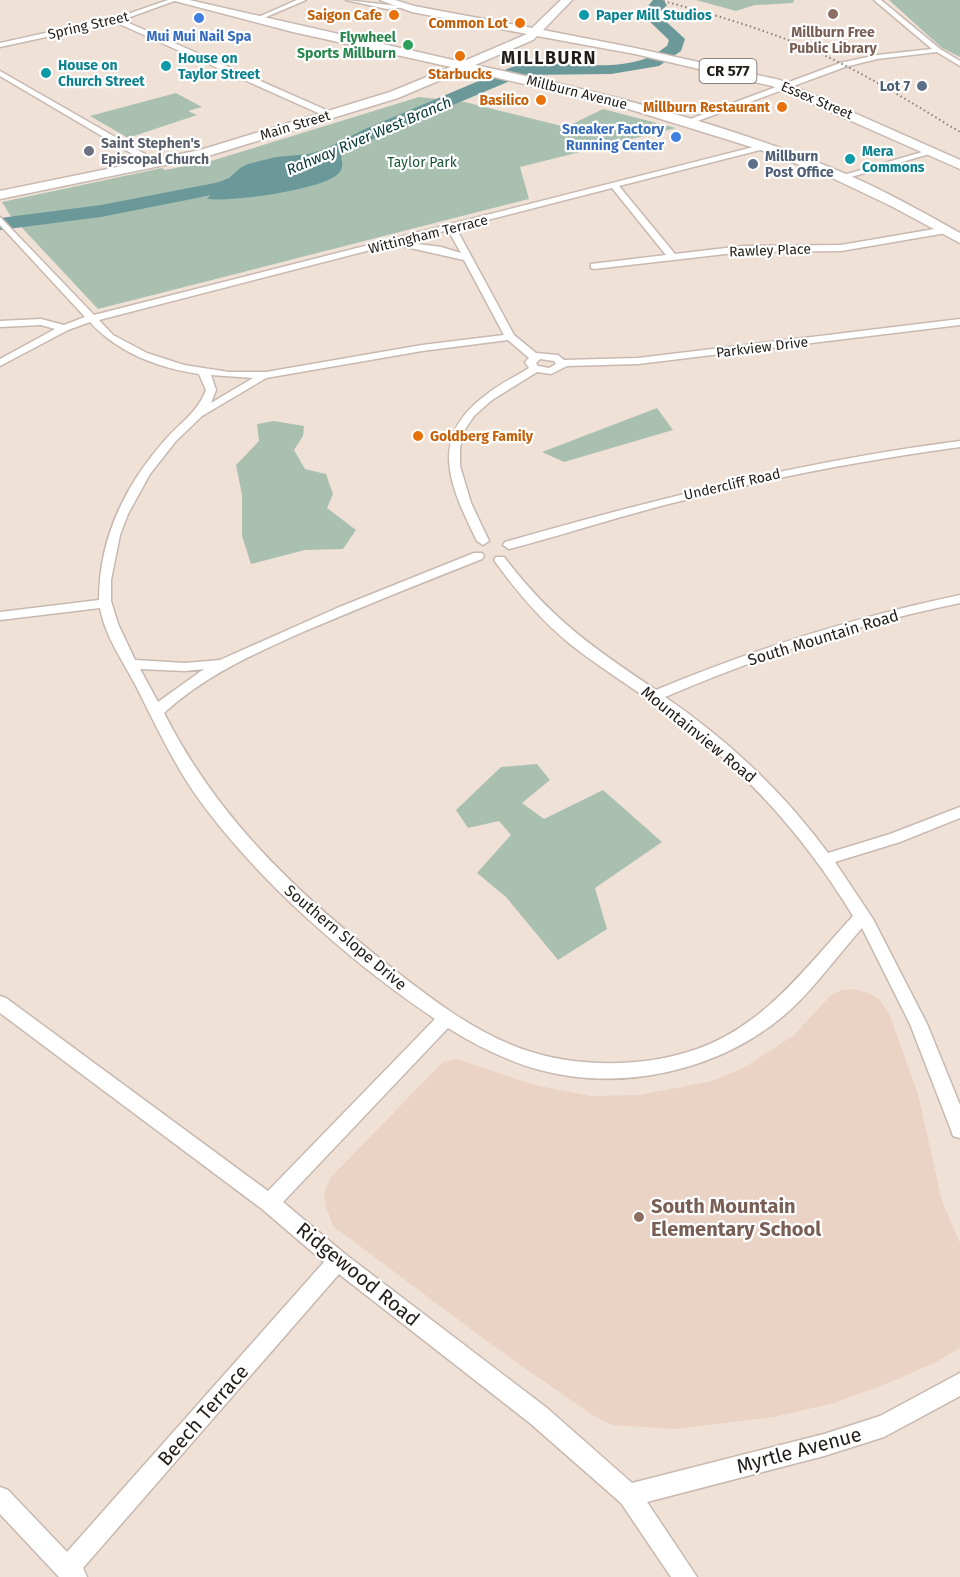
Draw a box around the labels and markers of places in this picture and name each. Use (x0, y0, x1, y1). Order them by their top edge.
place label: Saigon Cafe (307, 7, 382, 24)
place label: Paper Mill Studios (596, 7, 712, 24)
marker: Millburn Free Public Library (826, 7, 840, 21)
marker: Saigon Cafe (387, 8, 401, 22)
marker: Paper Mill Studios (577, 8, 591, 22)
marker: Mui Mui Nail Spa (192, 11, 206, 25)
place label: Common Lot (428, 15, 509, 32)
marker: Common Lot (513, 16, 527, 30)
place label: Millburn Free Public Library (789, 24, 878, 57)
place label: Mui Mui Nail Spa (147, 28, 252, 45)
place label: Flywheel Sports Millburn (297, 29, 397, 62)
marker: Flywheel Sports Millburn (401, 38, 415, 52)
marker: Starbucks (453, 49, 467, 63)
place label: House on Taylor Street (178, 50, 261, 83)
place label: House on Church Street (58, 57, 145, 90)
marker: House on Taylor Street (159, 59, 173, 73)
marker: House on Church Street (39, 66, 53, 80)
place label: Starbucks (428, 66, 492, 83)
place label: Lot 7 (880, 78, 910, 95)
marker: Lot 7 (915, 79, 929, 93)
place label: Basilico (479, 92, 529, 109)
marker: Basilico (534, 93, 548, 107)
place label: Millburn Restaurant (643, 99, 771, 116)
marker: Millburn Restaurant (775, 100, 789, 114)
place label: Sneaker Factory Running Center (562, 121, 665, 154)
marker: Sneaker Factory Running Center (669, 130, 683, 144)
place label: Saint Stephen's Episcopal Church (101, 135, 209, 168)
place label: Mera Commons (862, 143, 925, 176)
marker: Saint Stephen's Episcopal Church (82, 144, 96, 158)
place label: Millburn Post Office (765, 148, 834, 181)
marker: Mera Commons (843, 152, 857, 166)
marker: Millburn Post Office (746, 157, 760, 171)
place label: Goldberg Family (430, 428, 534, 445)
marker: Goldberg Family (411, 429, 425, 443)
place label: South Mountain Elementary School (651, 1194, 821, 1241)
marker: South Mountain Elementary School (632, 1210, 646, 1224)

